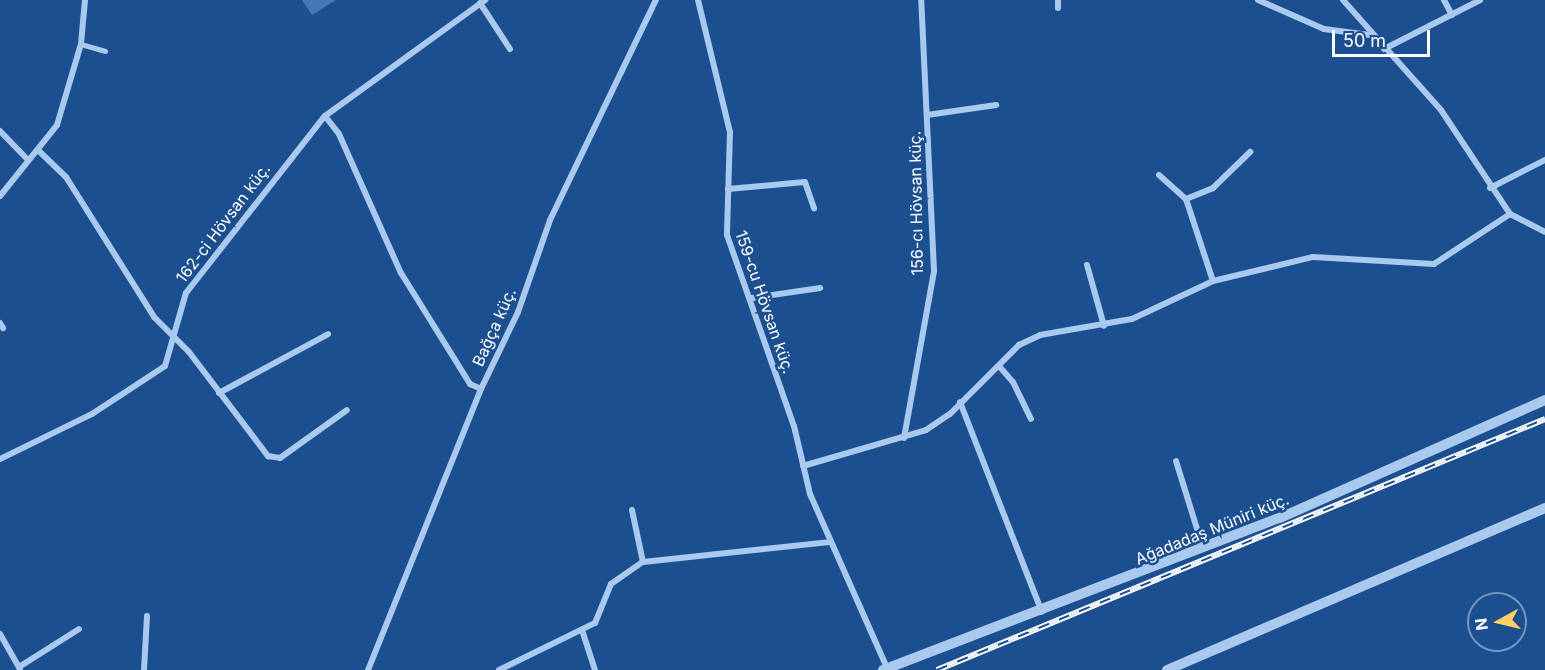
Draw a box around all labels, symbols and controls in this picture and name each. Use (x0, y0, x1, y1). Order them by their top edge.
scale bar (1335, 18, 1432, 56)
text: 50 m (1343, 30, 1386, 51)
street label: 156-cı Hövsan küç. (905, 131, 927, 275)
street label: 162-ci Hövsan küç. (172, 159, 274, 287)
street label: 159-cu Hövsan küç. (731, 228, 799, 376)
street label: Bağça küç. (468, 285, 520, 369)
street label: Ağadadaş Müniri küç. (1132, 489, 1292, 569)
north arrow (1467, 592, 1527, 652)
text: N (1470, 617, 1492, 632)

